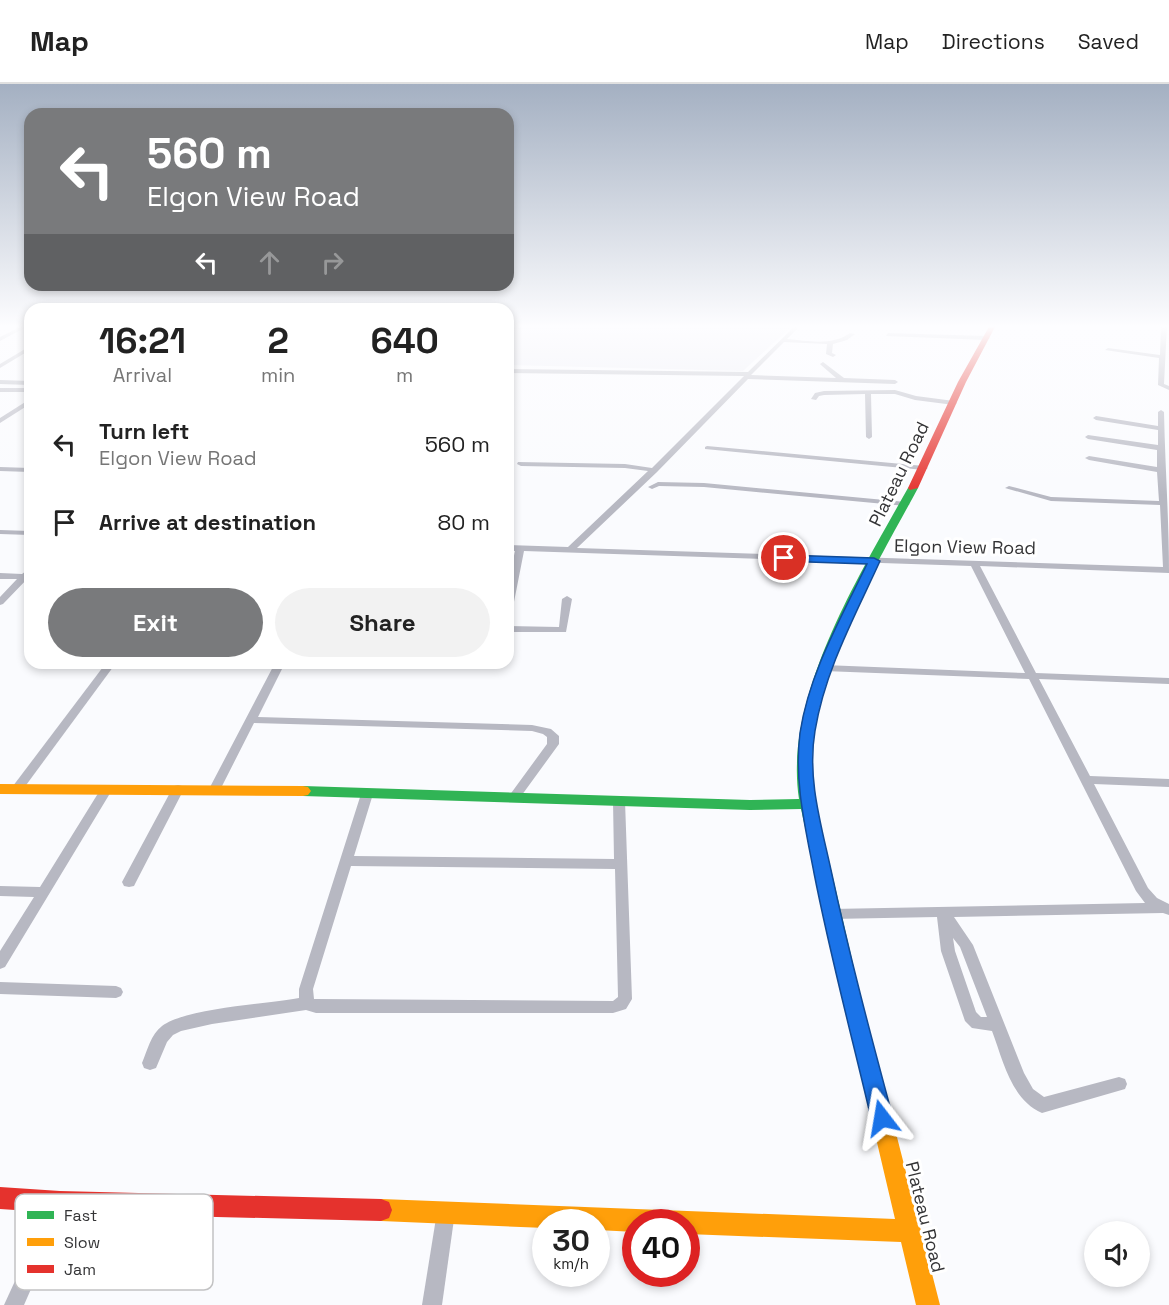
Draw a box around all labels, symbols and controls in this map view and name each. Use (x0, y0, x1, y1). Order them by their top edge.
text: Map (30, 23, 89, 59)
text: Map (865, 28, 909, 55)
text: Directions (942, 28, 1045, 55)
text: Saved (1078, 28, 1139, 55)
text: 560 m (147, 127, 272, 180)
icon: left (48, 132, 126, 210)
text: Elgon View Road (147, 179, 360, 214)
icon: left (190, 246, 223, 279)
icon: ahead (253, 246, 286, 279)
icon: right (316, 246, 349, 279)
text: 16:21 (99, 318, 186, 364)
text: 2 (267, 318, 289, 364)
text: 640 (370, 318, 439, 364)
text: Arrival (113, 362, 172, 388)
text: min (261, 362, 295, 388)
text: m (396, 362, 413, 388)
text: Turn left (99, 417, 189, 445)
street label: Plateau Road (863, 418, 934, 530)
icon: left (48, 428, 81, 461)
text: 560 m (425, 430, 490, 458)
text: Elgon View Road (99, 445, 257, 471)
icon: arrive (48, 506, 81, 539)
text: Arrive at destination (99, 508, 316, 536)
text: 80 m (438, 508, 490, 536)
pin (758, 532, 809, 583)
street label: Elgon View Road (894, 534, 1036, 559)
icon: arrive (767, 541, 800, 574)
button: Exit (48, 588, 263, 657)
button: Share (275, 588, 490, 657)
position arrow (850, 1086, 914, 1150)
street label: Plateau Road (901, 1159, 950, 1275)
legend (15, 1194, 213, 1290)
text: Fast (64, 1205, 97, 1226)
speed limit sign: 40 (622, 1209, 700, 1287)
text: 30 (552, 1221, 590, 1260)
map controls (1084, 1221, 1150, 1287)
button: sound (1084, 1221, 1150, 1287)
text: Slow (64, 1232, 100, 1253)
text: km/h (553, 1254, 589, 1273)
text: Jam (64, 1259, 96, 1280)

